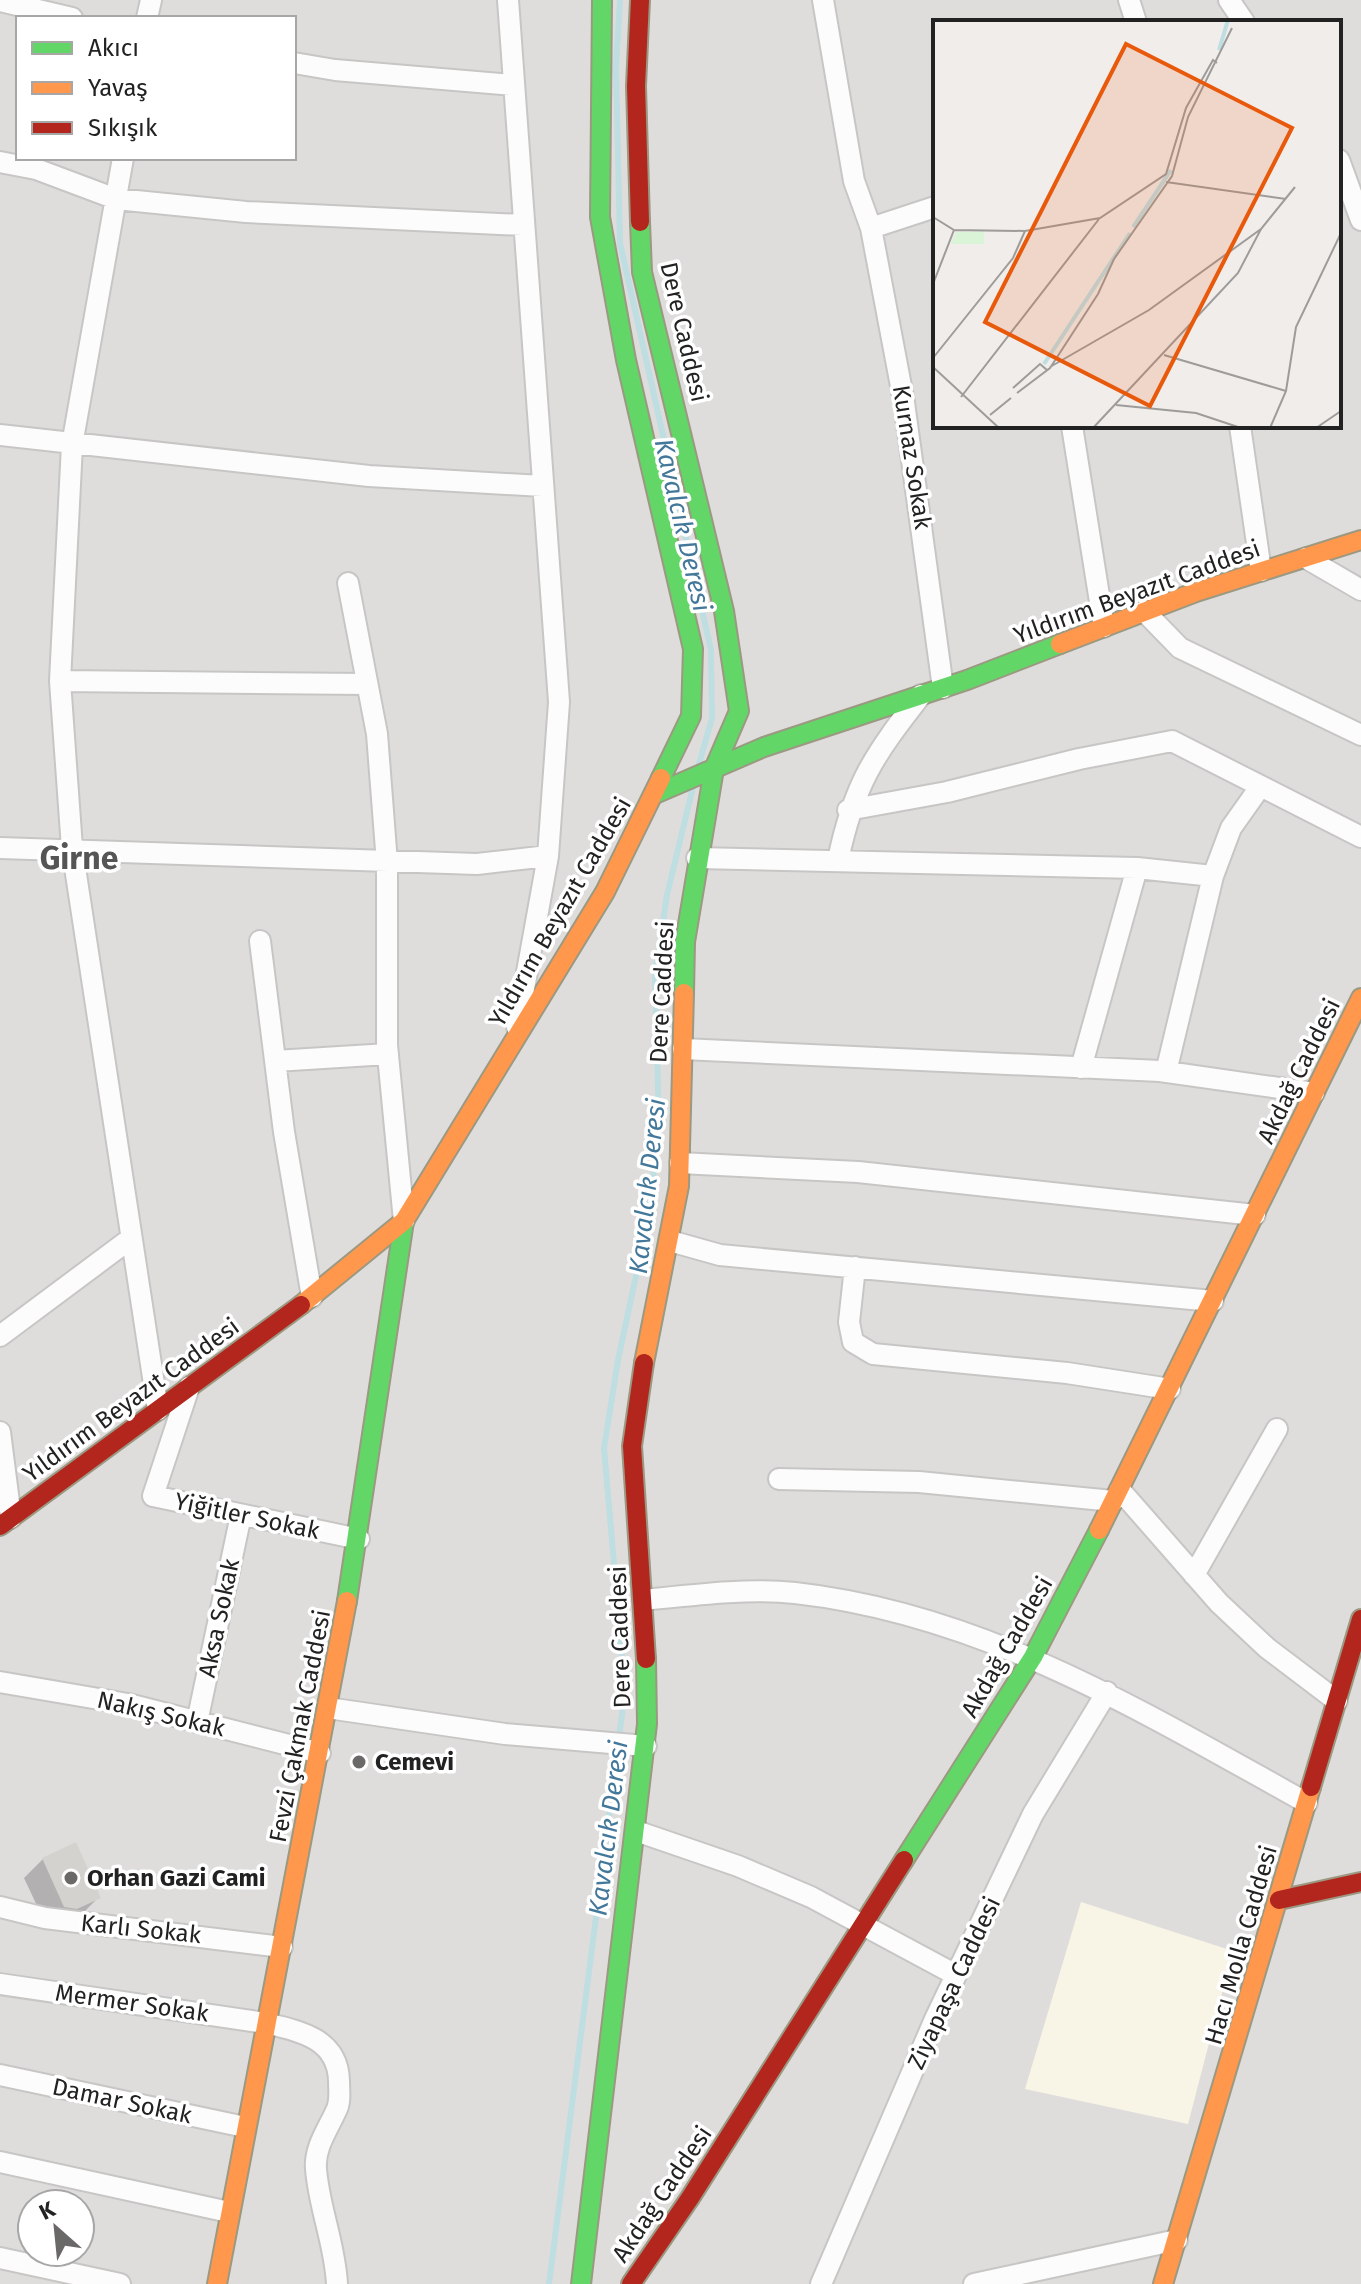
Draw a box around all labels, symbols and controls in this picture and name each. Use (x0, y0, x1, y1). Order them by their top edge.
legend (16, 16, 296, 160)
inset map (933, 20, 1341, 428)
text: Akıcı (88, 34, 139, 62)
text: Yavaş (88, 74, 147, 102)
text: Sıkışık (88, 114, 158, 142)
street label: Dere Caddesi (654, 259, 714, 405)
street label: Kurnaz Sokak (887, 383, 937, 532)
water label: Kavalcık Deresi (648, 436, 717, 615)
street label: Yıldırım Beyazıt Caddesi (1010, 534, 1264, 650)
street label: Yıldırım Beyazıt Caddesi (483, 792, 637, 1032)
district label: Girne (40, 839, 118, 877)
street label: Dere Caddesi (644, 920, 680, 1064)
street label: Akdağ Caddesi (1252, 994, 1346, 1148)
water label: Kavalcık Deresi (623, 1097, 672, 1275)
street label: Yıldırım Beyazıt Caddesi (18, 1312, 244, 1488)
street label: Yiğitler Sokak (172, 1487, 323, 1545)
street label: Aksa Sokak (193, 1555, 245, 1680)
street label: Dere Caddesi (604, 1565, 636, 1709)
street label: Akdağ Caddesi (955, 1572, 1059, 1722)
street label: Fevzi Çakmak Caddesi (264, 1607, 336, 1845)
street label: Nakış Sokak (94, 1686, 228, 1742)
water label: Kavalcık Deresi (582, 1739, 635, 1918)
place label: Cemevi (375, 1748, 454, 1776)
marker: Cemevi (350, 1753, 368, 1771)
street label: Hacı Molla Caddesi (1199, 1842, 1283, 2048)
place label: Orhan Gazi Cami (87, 1864, 266, 1892)
marker: Orhan Gazi Cami (62, 1869, 80, 1887)
street label: Ziyapaşa Caddesi (902, 1892, 1006, 2074)
street label: Karlı Sokak (79, 1909, 203, 1949)
street label: Mermer Sokak (53, 1978, 211, 2028)
street label: Damar Sokak (50, 2073, 195, 2130)
street label: Akdağ Caddesi (606, 2121, 718, 2267)
north arrow (16, 2188, 96, 2268)
text: K (35, 2195, 60, 2226)

